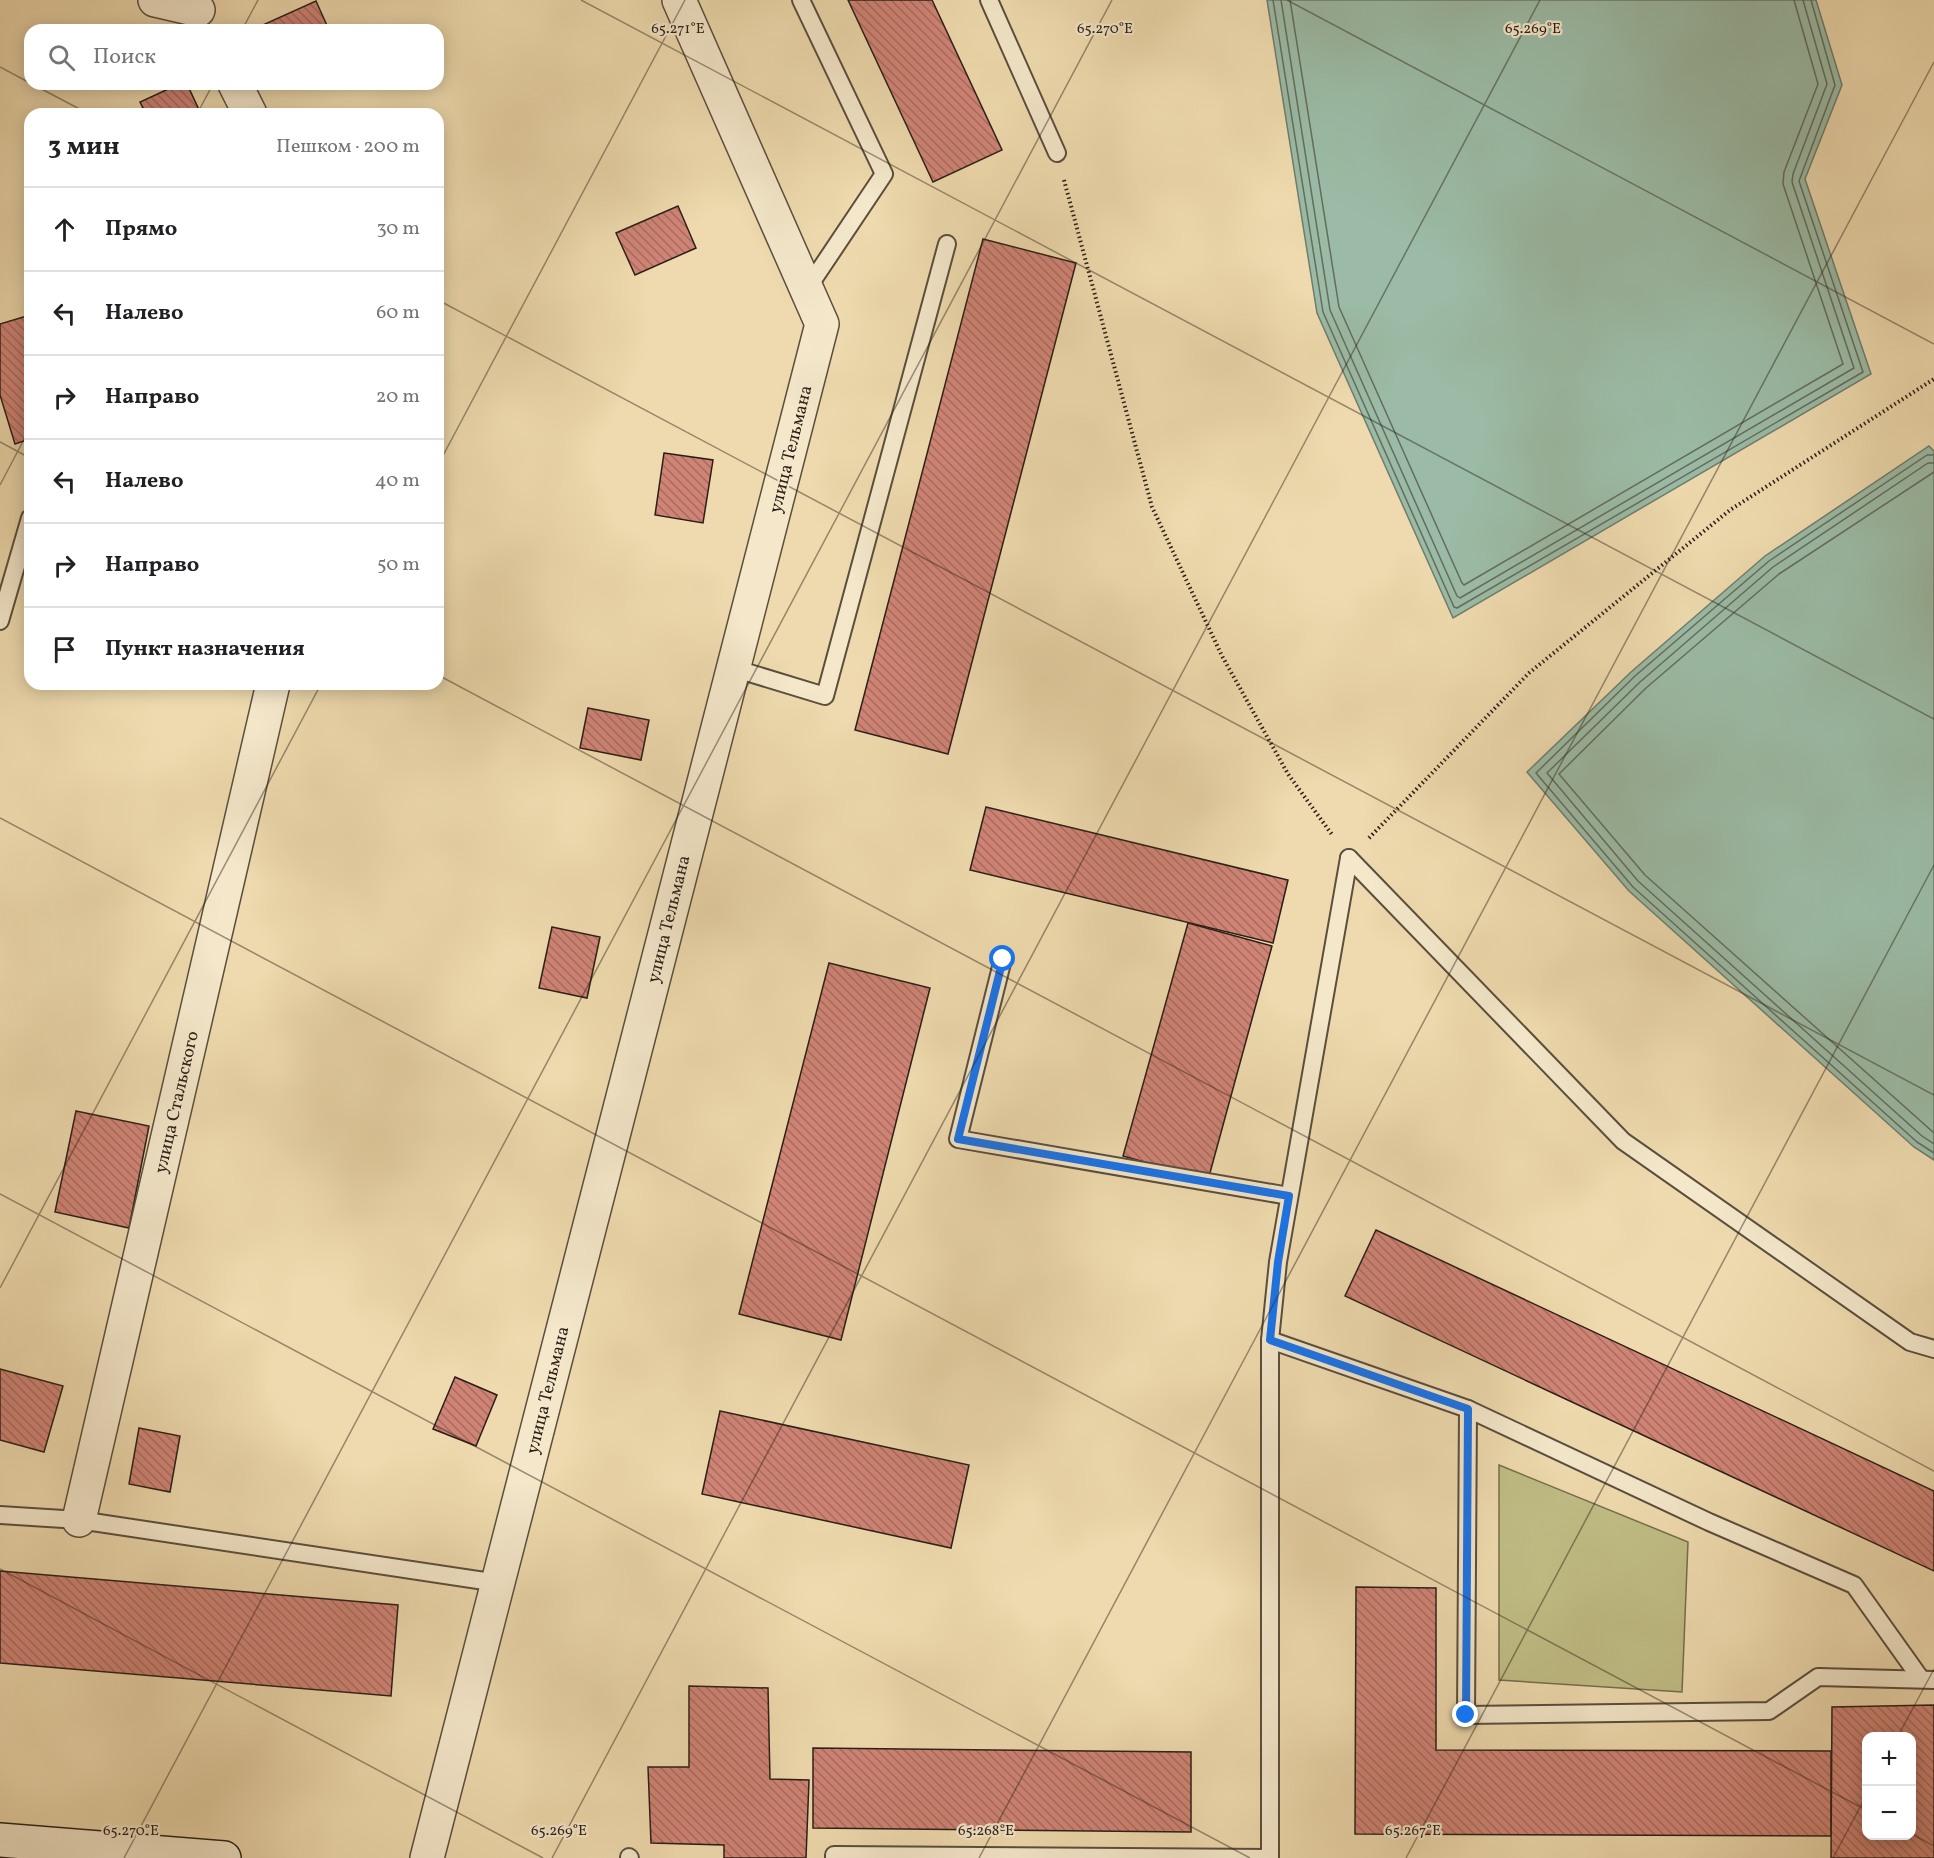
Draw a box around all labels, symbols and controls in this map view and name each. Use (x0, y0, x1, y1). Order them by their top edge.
text: 65.271°E (651, 19, 705, 40)
text: 65.270°E (1077, 19, 1133, 40)
text: 65.269°E (1505, 19, 1561, 40)
search box (24, 24, 444, 90)
icon: search (45, 41, 78, 74)
text: Поиск (93, 42, 156, 73)
text: 3 мин (48, 129, 120, 165)
text: Пешком · 200 m (276, 133, 420, 161)
icon: ahead (48, 213, 81, 246)
text: Прямо (105, 214, 177, 245)
text: 30 m (376, 215, 420, 243)
icon: left (48, 297, 81, 330)
text: Налево (105, 298, 184, 329)
text: 60 m (376, 299, 420, 327)
icon: right (48, 381, 81, 414)
text: Направо (105, 382, 199, 413)
text: 20 m (376, 383, 420, 411)
street label: улица Тельмана (763, 383, 819, 516)
icon: left (48, 465, 81, 498)
text: Налево (105, 466, 184, 497)
text: 40 m (375, 467, 420, 495)
icon: right (48, 549, 81, 582)
text: Направо (105, 550, 199, 581)
text: 50 m (377, 551, 420, 579)
icon: arrive (48, 633, 81, 666)
text: Пункт назначения (105, 634, 305, 665)
street label: улица Тельмана (641, 853, 697, 986)
route start (989, 945, 1015, 971)
street label: улица Стальского (149, 1029, 206, 1176)
street label: улица Тельмана (520, 1324, 576, 1457)
route end (1452, 1701, 1478, 1727)
map controls (1862, 1732, 1916, 1840)
button: + (1862, 1732, 1916, 1786)
button: − (1862, 1786, 1916, 1840)
text: 65.270°E (103, 1821, 159, 1842)
text: 65.269°E (531, 1821, 587, 1842)
text: 65.268°E (958, 1821, 1014, 1842)
text: 65.267°E (1385, 1821, 1441, 1842)

